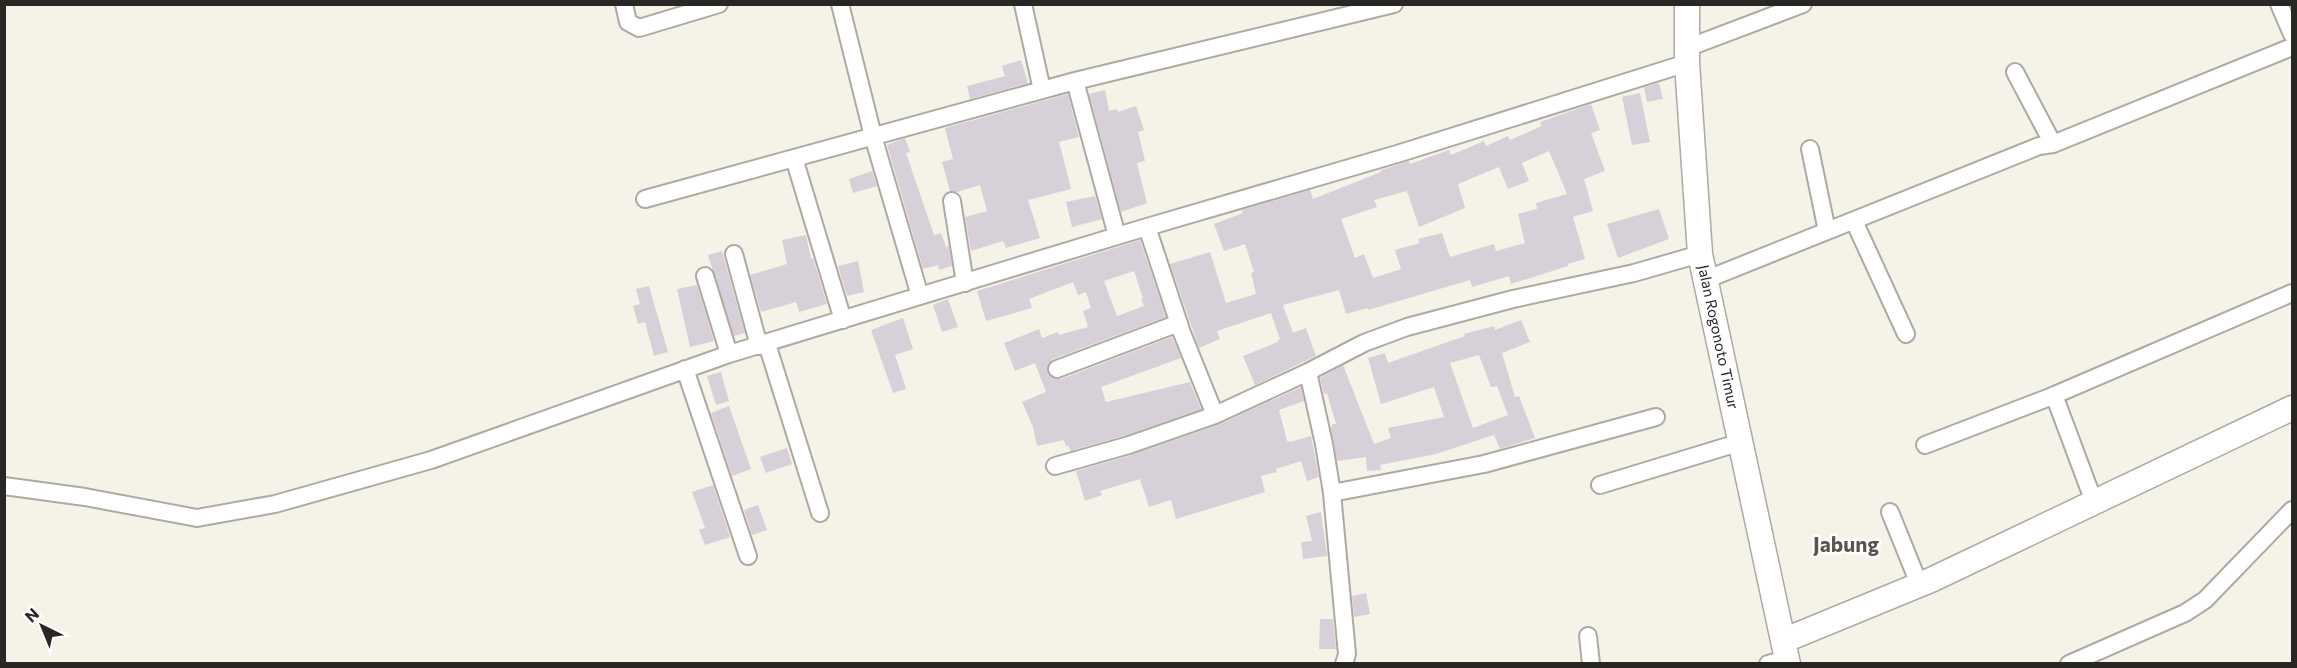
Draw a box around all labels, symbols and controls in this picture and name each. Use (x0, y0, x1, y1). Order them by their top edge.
street label: Jalan Rogonoto Timur (1695, 263, 1743, 411)
district label: Jabung (1813, 531, 1879, 556)
north arrow (12, 596, 72, 656)
text: N (21, 604, 42, 626)

